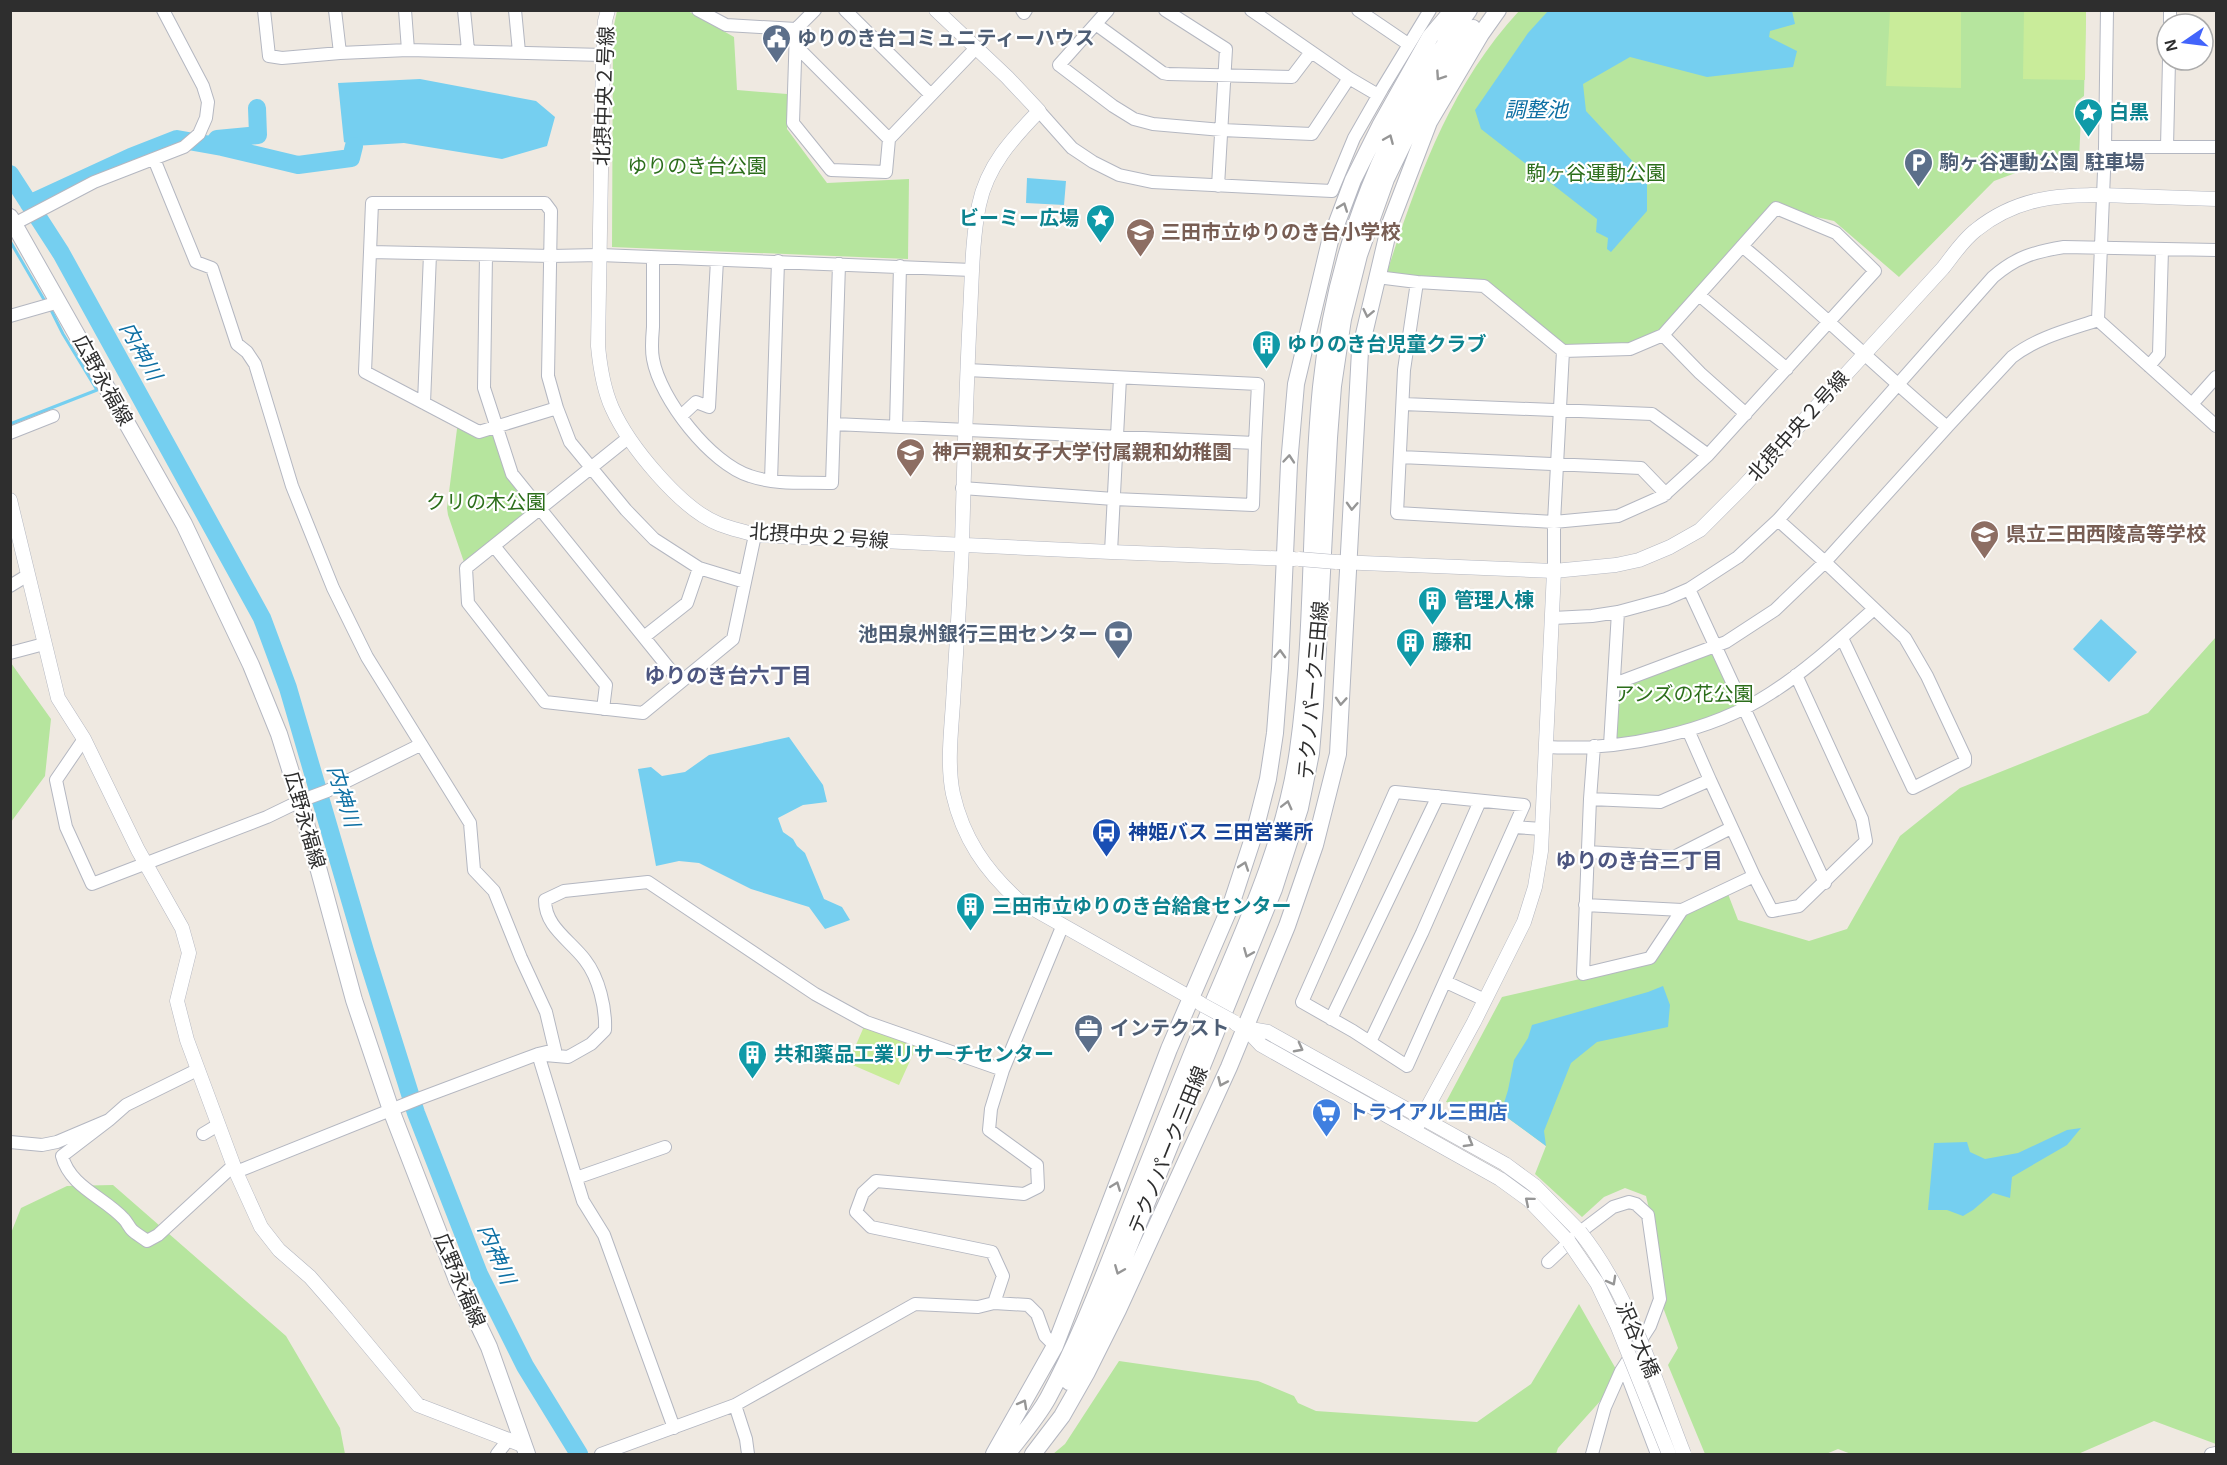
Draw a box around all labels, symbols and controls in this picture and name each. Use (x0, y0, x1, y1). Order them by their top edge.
north arrow (2155, 12, 2215, 72)
public building icon: ゆりのき台コミュニティーハウス (760, 22, 792, 64)
street label: 北摂中央２号線 (591, 26, 617, 166)
place label: ゆりのき台コミュニティーハウス (797, 27, 1095, 49)
text: N (2161, 38, 2181, 53)
one-way arrow (1436, 70, 1448, 80)
place icon: 白黒 (2072, 96, 2104, 138)
water label: 調整池 (1505, 98, 1569, 121)
place label: 白黒 (2109, 101, 2149, 123)
one-way arrow (1382, 135, 1394, 146)
parking icon: 駒ヶ谷運動公園 駐車場 (1902, 146, 1934, 188)
place label: 駒ヶ谷運動公園 駐車場 (1939, 151, 2145, 173)
park label: ゆりのき台公園 (627, 155, 767, 177)
park label: 駒ヶ谷運動公園 (1526, 162, 1666, 184)
place icon: ビーミー広場 (1084, 202, 1116, 244)
one-way arrow (1335, 202, 1348, 213)
place label: ビーミー広場 (959, 207, 1079, 229)
school or university icon: 三田市立ゆりのき台小学校 (1124, 216, 1156, 258)
place label: 三田市立ゆりのき台小学校 (1161, 221, 1400, 243)
one-way arrow (1362, 307, 1375, 317)
water label: 内神川 (116, 318, 167, 386)
building icon: ゆりのき台児童クラブ (1250, 328, 1282, 370)
street label: 広野永福線 (69, 331, 137, 429)
place label: ゆりのき台児童クラブ (1287, 333, 1486, 355)
street label: 北摂中央２号線 (1743, 367, 1853, 485)
school or university icon: 神戸親和女子大学付属親和幼稚園 (895, 436, 927, 478)
place label: 神戸親和女子大学付属親和幼稚園 (932, 441, 1232, 463)
one-way arrow (1282, 454, 1295, 463)
park label: クリの木公園 (426, 491, 546, 513)
one-way arrow (1345, 502, 1358, 511)
school or university icon: 県立三田西陵高等学校 (1969, 518, 2001, 560)
street label: 北摂中央２号線 (748, 520, 890, 552)
place label: 県立三田西陵高等学校 (2006, 523, 2206, 545)
building icon: 管理人棟 (1417, 584, 1449, 626)
place label: 管理人棟 (1454, 589, 1534, 611)
street label: テクノパーク三田線 (1294, 600, 1332, 780)
bank icon: 池田泉州銀行三田センター (1103, 618, 1135, 660)
place label: 池田泉州銀行三田センター (858, 623, 1098, 645)
building icon: 藤和 (1395, 626, 1427, 668)
place label: 藤和 (1432, 631, 1472, 653)
one-way arrow (1274, 649, 1286, 658)
district label: ゆりのき台六丁目 (644, 664, 812, 687)
park label: アンズの花公園 (1615, 683, 1753, 705)
one-way arrow (1335, 697, 1348, 706)
water label: 内神川 (324, 763, 365, 831)
street label: 広野永福線 (281, 769, 329, 871)
one-way arrow (1280, 800, 1293, 810)
bus stop icon: 神姫バス 三田営業所 (1091, 816, 1123, 858)
place label: 神姫バス 三田営業所 (1128, 821, 1314, 843)
district label: ゆりのき台三丁目 (1555, 849, 1723, 872)
one-way arrow (1237, 861, 1249, 871)
building icon: 三田市立ゆりのき台給食センター (955, 890, 987, 932)
place label: 三田市立ゆりのき台給食センター (992, 895, 1291, 917)
one-way arrow (1243, 946, 1255, 957)
office icon: インテクスト (1073, 1012, 1105, 1054)
place label: インテクスト (1110, 1017, 1229, 1039)
building icon: 共和薬品工業リサーチセンター (737, 1038, 769, 1080)
one-way arrow (1293, 1041, 1304, 1053)
place label: 共和薬品工業リサーチセンター (774, 1043, 1054, 1065)
street label: テクノパーク三田線 (1124, 1063, 1212, 1237)
one-way arrow (1217, 1075, 1229, 1086)
supermarket icon: トライアル三田店 (1311, 1096, 1343, 1138)
place label: トライアル三田店 (1348, 1101, 1508, 1123)
one-way arrow (1463, 1136, 1473, 1148)
one-way arrow (1108, 1181, 1121, 1192)
one-way arrow (1525, 1197, 1536, 1208)
water label: 内神川 (474, 1221, 521, 1289)
street label: 広野永福線 (430, 1230, 490, 1330)
one-way arrow (1114, 1264, 1127, 1274)
one-way arrow (1605, 1275, 1616, 1285)
street label: 沢谷大橋 (1612, 1299, 1664, 1381)
one-way arrow (1016, 1400, 1027, 1410)

